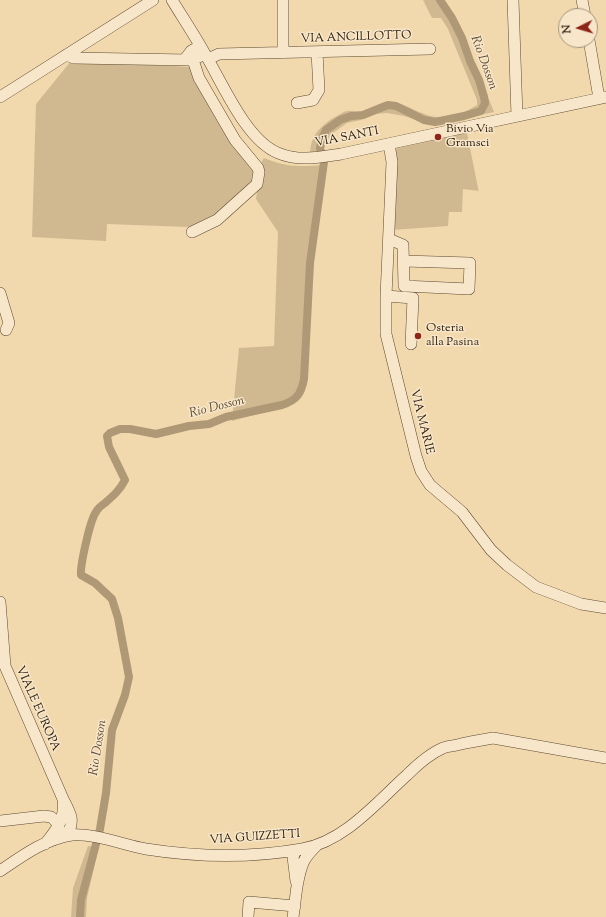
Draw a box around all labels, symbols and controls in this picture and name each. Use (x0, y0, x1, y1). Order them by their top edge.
north arrow (558, 8, 598, 48)
text: N (559, 24, 575, 34)
street label: VIA ANCILLOTTO (300, 29, 412, 47)
water label: Rio Dosson (466, 34, 500, 92)
place label: Bivio Via Gramsci (446, 123, 494, 151)
street label: VIA SANTI (314, 125, 380, 151)
marker: Bivio Via Gramsci (433, 132, 443, 142)
place label: Osteria alla Pasina (426, 322, 479, 350)
marker: Osteria alla Pasina (413, 331, 423, 341)
street label: VIA MARIE (406, 388, 436, 456)
water label: Rio Dosson (188, 394, 246, 422)
street label: VIALE EUROPA (12, 664, 62, 754)
water label: Rio Dosson (87, 719, 111, 777)
street label: VIA GUIZZETTI (209, 828, 301, 848)

